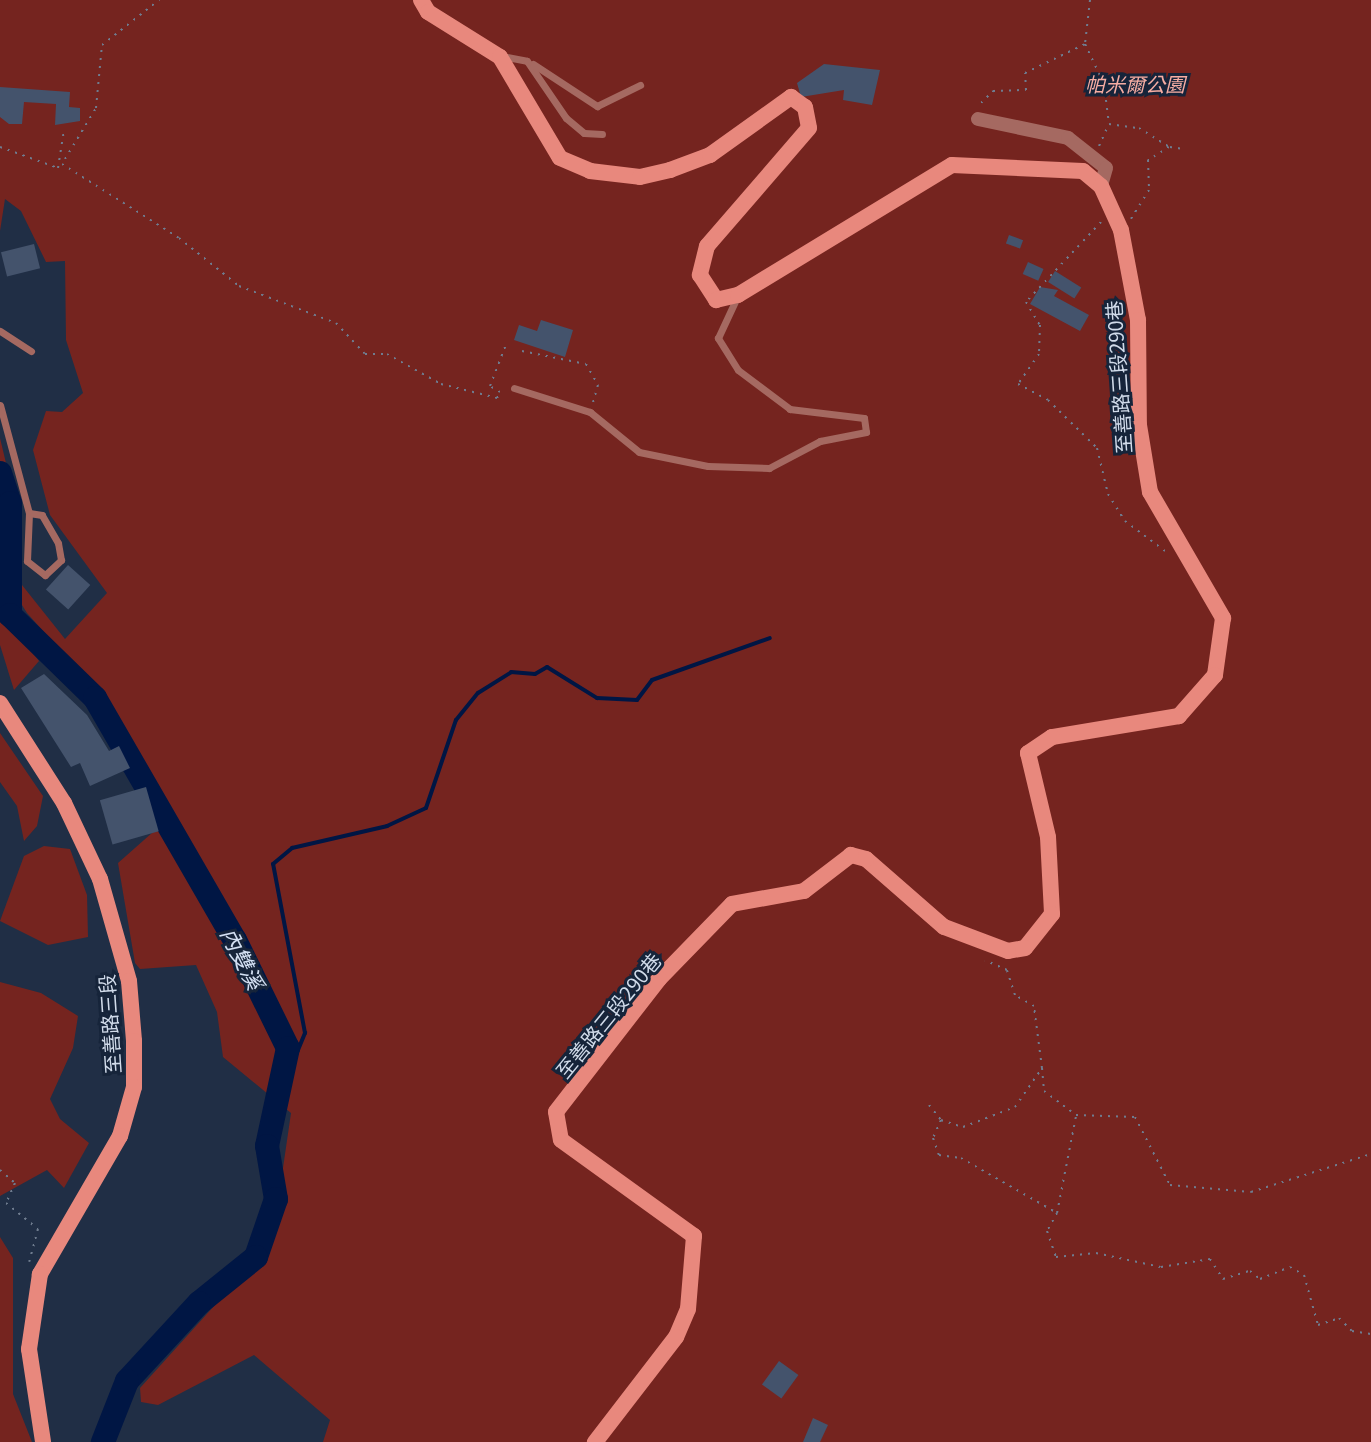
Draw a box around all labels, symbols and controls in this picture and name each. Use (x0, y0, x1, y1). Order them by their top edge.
park label: 帕米爾公園 (1085, 71, 1185, 95)
street label: 至善路三段290巷 (1101, 300, 1135, 454)
water label: 內雙溪 (216, 923, 270, 993)
street label: 至善路三段290巷 (550, 948, 666, 1082)
street label: 至善路三段 (94, 973, 124, 1075)

